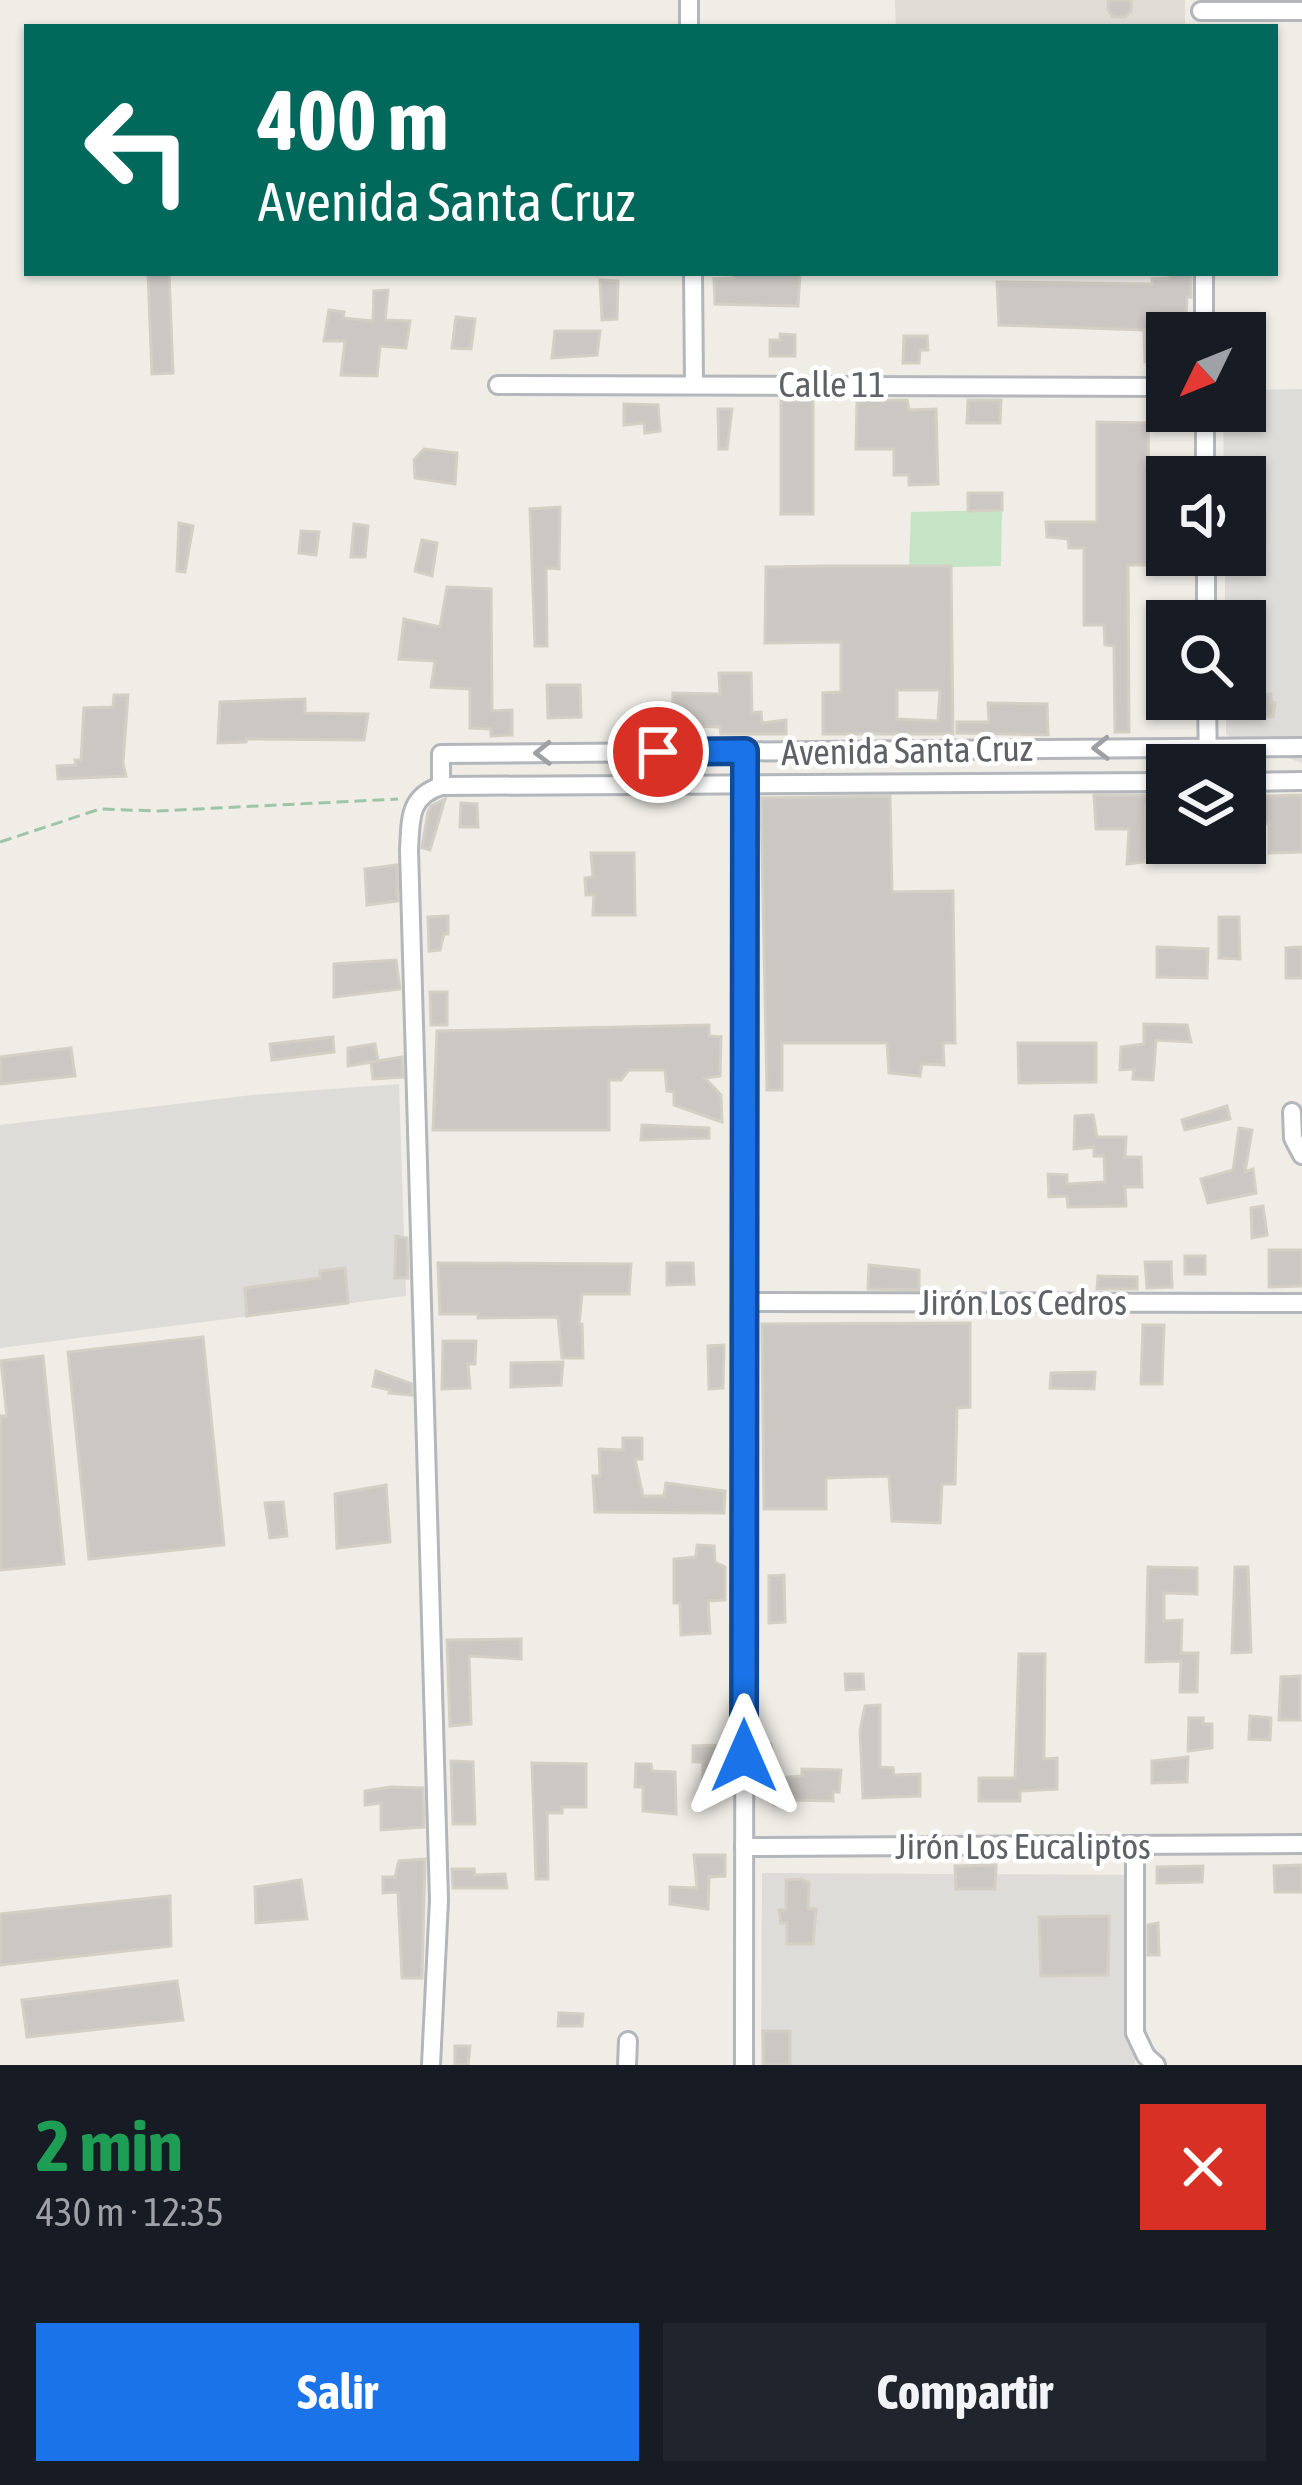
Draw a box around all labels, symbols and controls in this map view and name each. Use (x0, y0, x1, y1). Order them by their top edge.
icon: left (60, 72, 216, 228)
text: 400 m (258, 72, 448, 168)
text: Avenida Santa Cruz (258, 171, 635, 232)
north arrow (1146, 312, 1266, 432)
map controls (1146, 312, 1266, 864)
street label: Calle 11 (779, 363, 885, 405)
button: sound (1146, 456, 1266, 576)
button: search (1146, 600, 1266, 720)
pin (607, 701, 709, 803)
icon: arrive (625, 719, 691, 785)
street label: Avenida Santa Cruz (781, 727, 1033, 773)
one-way arrow (1091, 734, 1110, 760)
one-way arrow (533, 740, 551, 766)
button: layers (1146, 744, 1266, 864)
street label: Jirón Los Cedros (919, 1281, 1127, 1323)
position arrow (681, 1693, 807, 1819)
street label: Jirón Los Eucaliptos (895, 1825, 1151, 1867)
text: 2 min (36, 2104, 183, 2186)
button: close (1140, 2104, 1266, 2230)
text: 430 m · 12:35 (36, 2190, 224, 2234)
button: Salir (36, 2323, 639, 2461)
button: Compartir (663, 2323, 1266, 2461)

